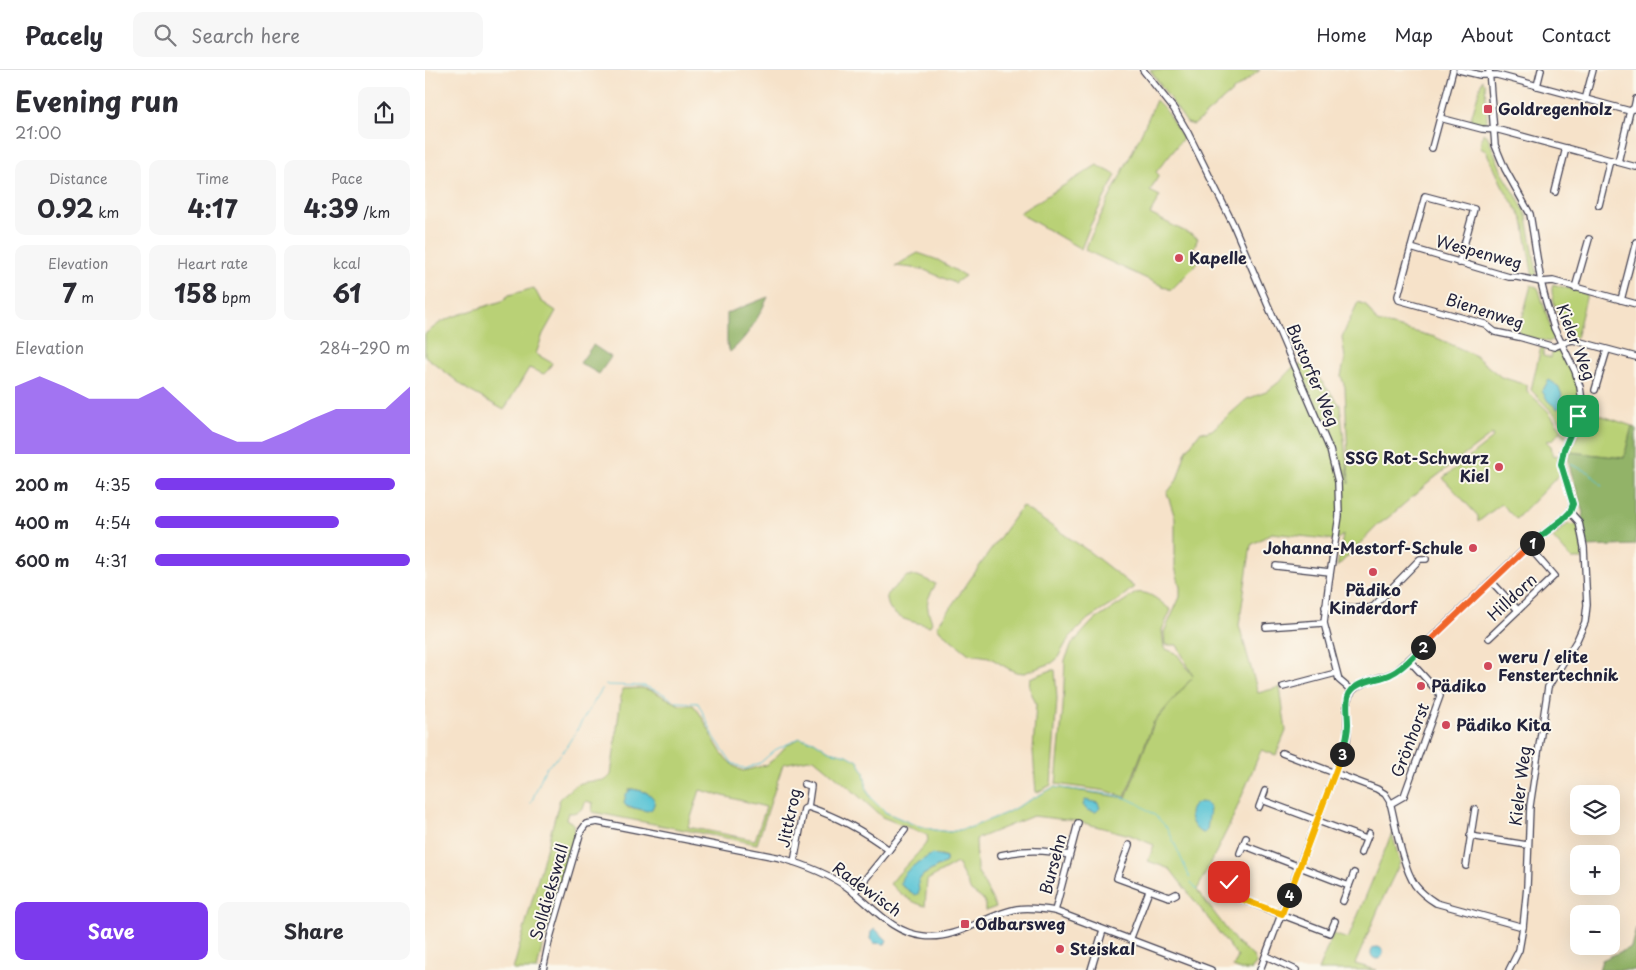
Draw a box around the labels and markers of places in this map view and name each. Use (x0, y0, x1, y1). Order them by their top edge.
place label: Goldregenholz (1498, 96, 1612, 120)
marker: Goldregenholz (1482, 103, 1494, 115)
place label: Kapelle (1189, 245, 1247, 269)
marker: Kapelle (1173, 252, 1185, 264)
pin (1557, 395, 1599, 437)
place label: SSG Rot-Schwarz Kiel (1345, 445, 1489, 487)
marker: SSG Rot-Schwarz Kiel (1493, 461, 1505, 473)
pin: 1 (1519, 530, 1545, 556)
place label: Johanna-Mestorf-Schule (1263, 535, 1463, 559)
marker: Johanna-Mestorf-Schule (1467, 542, 1479, 554)
marker: Pädiko Kinderdorf (1367, 566, 1379, 578)
place label: Pädiko Kinderdorf (1329, 577, 1419, 619)
pin: 2 (1411, 634, 1435, 660)
place label: weru / elite Fenstertechnik (1498, 644, 1619, 686)
marker: weru / elite Fenstertechnik (1482, 660, 1494, 672)
place label: Pädiko (1431, 673, 1487, 697)
marker: Pädiko (1415, 680, 1427, 692)
place label: Pädiko Kita (1456, 712, 1551, 736)
marker: Pädiko Kita (1440, 719, 1452, 731)
pin: 3 (1329, 742, 1355, 766)
pin (1208, 861, 1250, 903)
pin: 4 (1277, 882, 1301, 908)
place label: Odbarsweg (975, 911, 1066, 935)
marker: Odbarsweg (959, 918, 971, 930)
place label: Steiskal (1070, 936, 1135, 960)
marker: Steiskal (1054, 943, 1066, 955)

